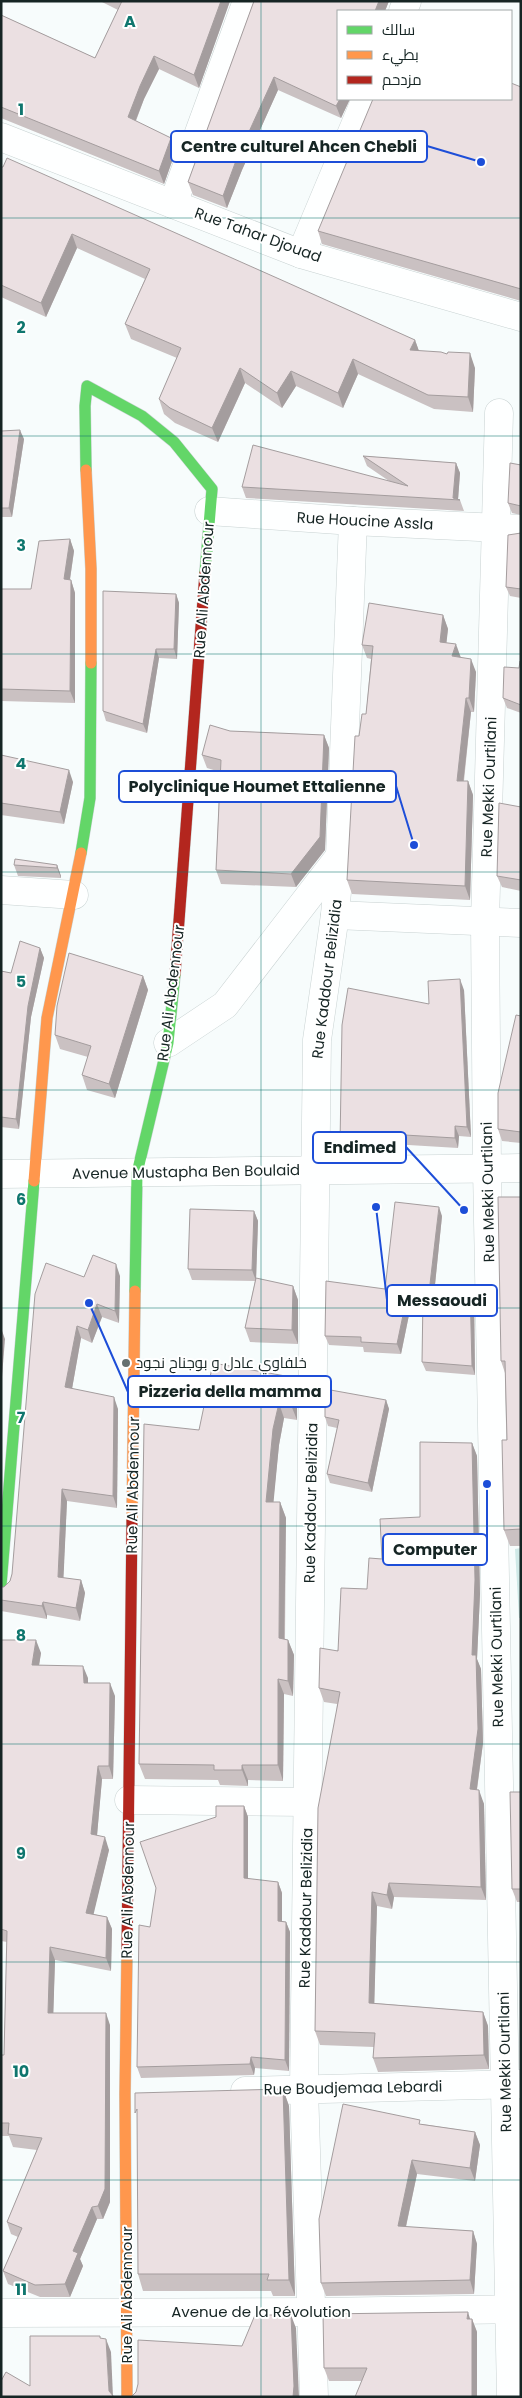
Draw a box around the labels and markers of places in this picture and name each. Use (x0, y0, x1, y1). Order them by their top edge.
callout: Centre culturel Ahcen Chebli (171, 131, 427, 162)
callout: Polyclinique Houmet Ettalienne (119, 771, 396, 802)
callout: Endimed (313, 1132, 406, 1163)
callout: Messaoudi (387, 1285, 497, 1316)
place label: خلفاوي عادل و بوجناح نجود (136, 1352, 307, 1375)
marker: خلفاوي عادل و بوجناح نجود (120, 1357, 132, 1369)
callout: Pizzeria della mamma (128, 1376, 331, 1407)
callout: Computer (383, 1534, 487, 1565)

